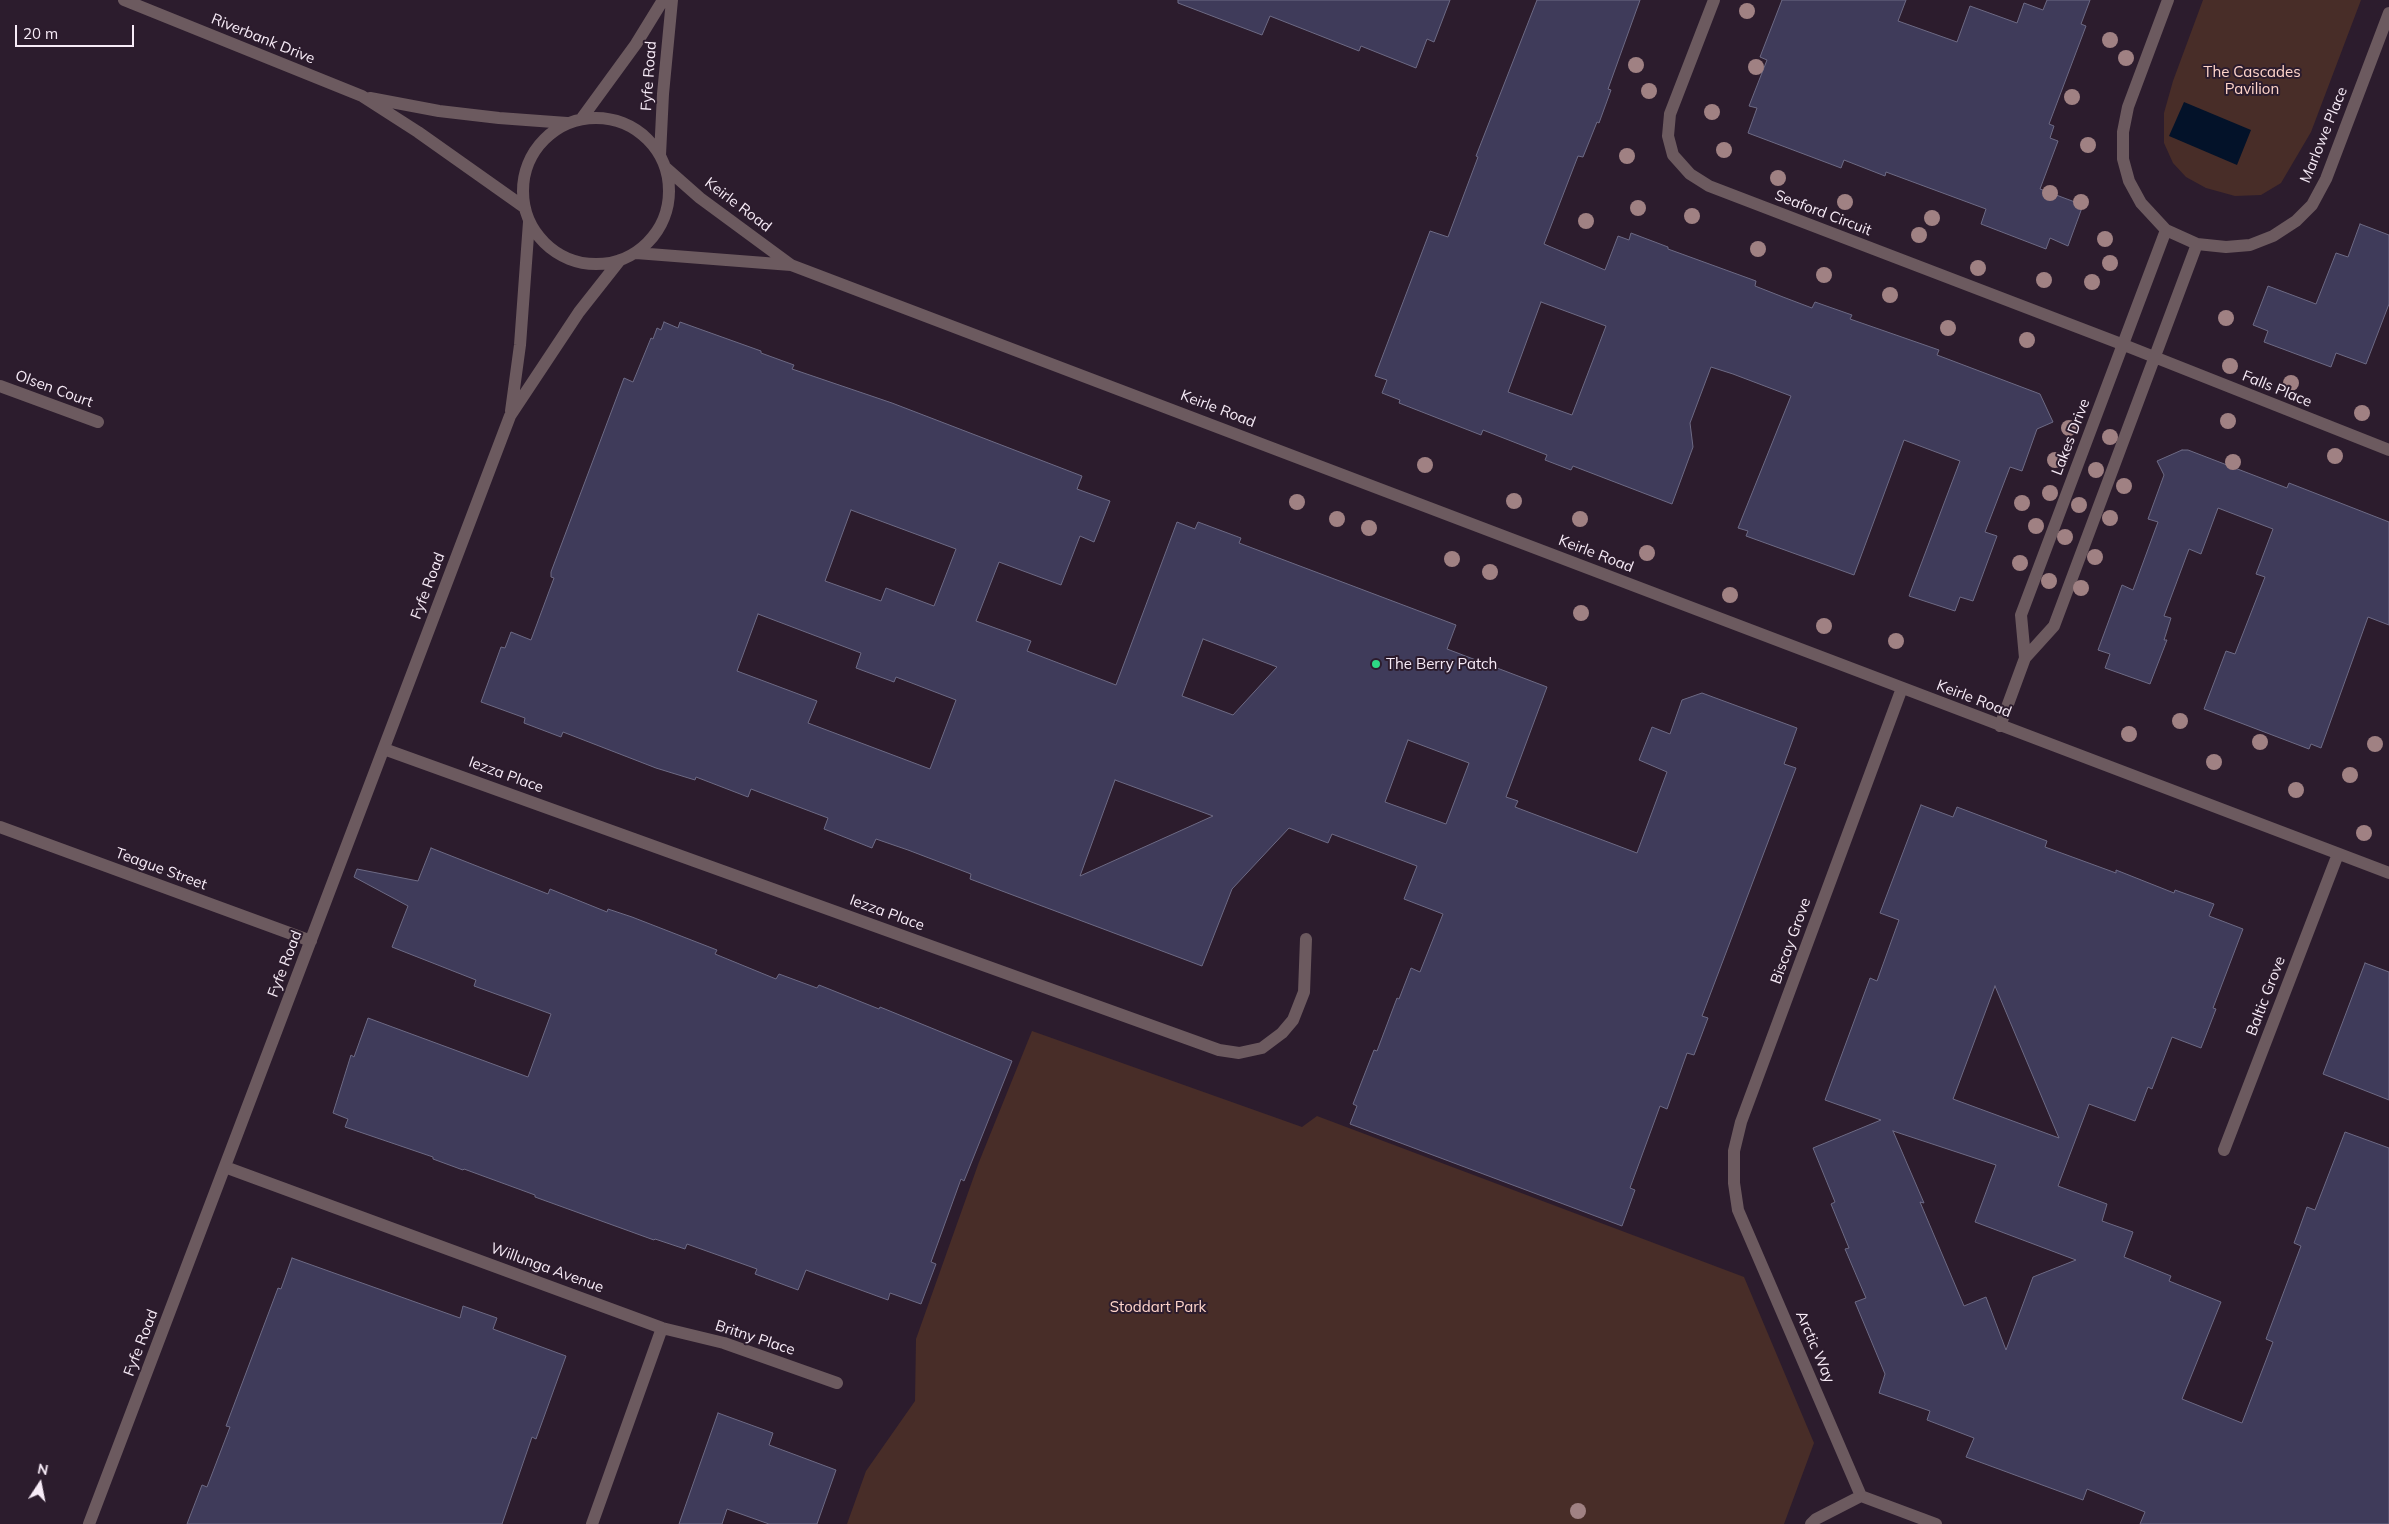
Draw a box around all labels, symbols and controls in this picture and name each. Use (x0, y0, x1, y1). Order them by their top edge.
street label: Riverbank Drive (209, 10, 317, 68)
scale bar (18, 15, 136, 47)
text: 20 m (23, 24, 58, 43)
street label: Fyfe Road (638, 40, 660, 112)
park label: The Cascades Pavilion (2203, 63, 2301, 98)
street label: Marlowe Place (2297, 84, 2351, 186)
street label: Keirle Road (701, 174, 775, 236)
street label: Seaford Circuit (1772, 186, 1874, 240)
street label: Olsen Court (13, 367, 95, 411)
street label: Falls Place (2240, 367, 2314, 411)
street label: Keirle Road (1178, 386, 1258, 432)
street label: Lakes Drive (2048, 396, 2094, 478)
street label: Keirle Road (1556, 531, 1636, 577)
street label: Fyfe Road (407, 550, 449, 622)
place label: The Berry Patch (1386, 655, 1497, 673)
marker: The Berry Patch (1370, 658, 1382, 670)
street label: Keirle Road (1934, 676, 2014, 722)
street label: Iezza Place (466, 753, 546, 797)
street label: Teague Street (113, 844, 209, 894)
street label: Iezza Place (847, 891, 927, 935)
street label: Biscay Grove (1767, 896, 1815, 986)
street label: Fyfe Road (264, 928, 306, 1000)
street label: Baltic Grove (2243, 954, 2289, 1038)
street label: Willunga Avenue (488, 1239, 606, 1297)
park label: Stoddart Park (1110, 1298, 1206, 1316)
street label: Fyfe Road (120, 1307, 162, 1379)
street label: Arctic Way (1792, 1308, 1838, 1386)
street label: Britny Place (713, 1317, 797, 1359)
north arrow (15, 1459, 65, 1509)
text: N (36, 1459, 50, 1479)

